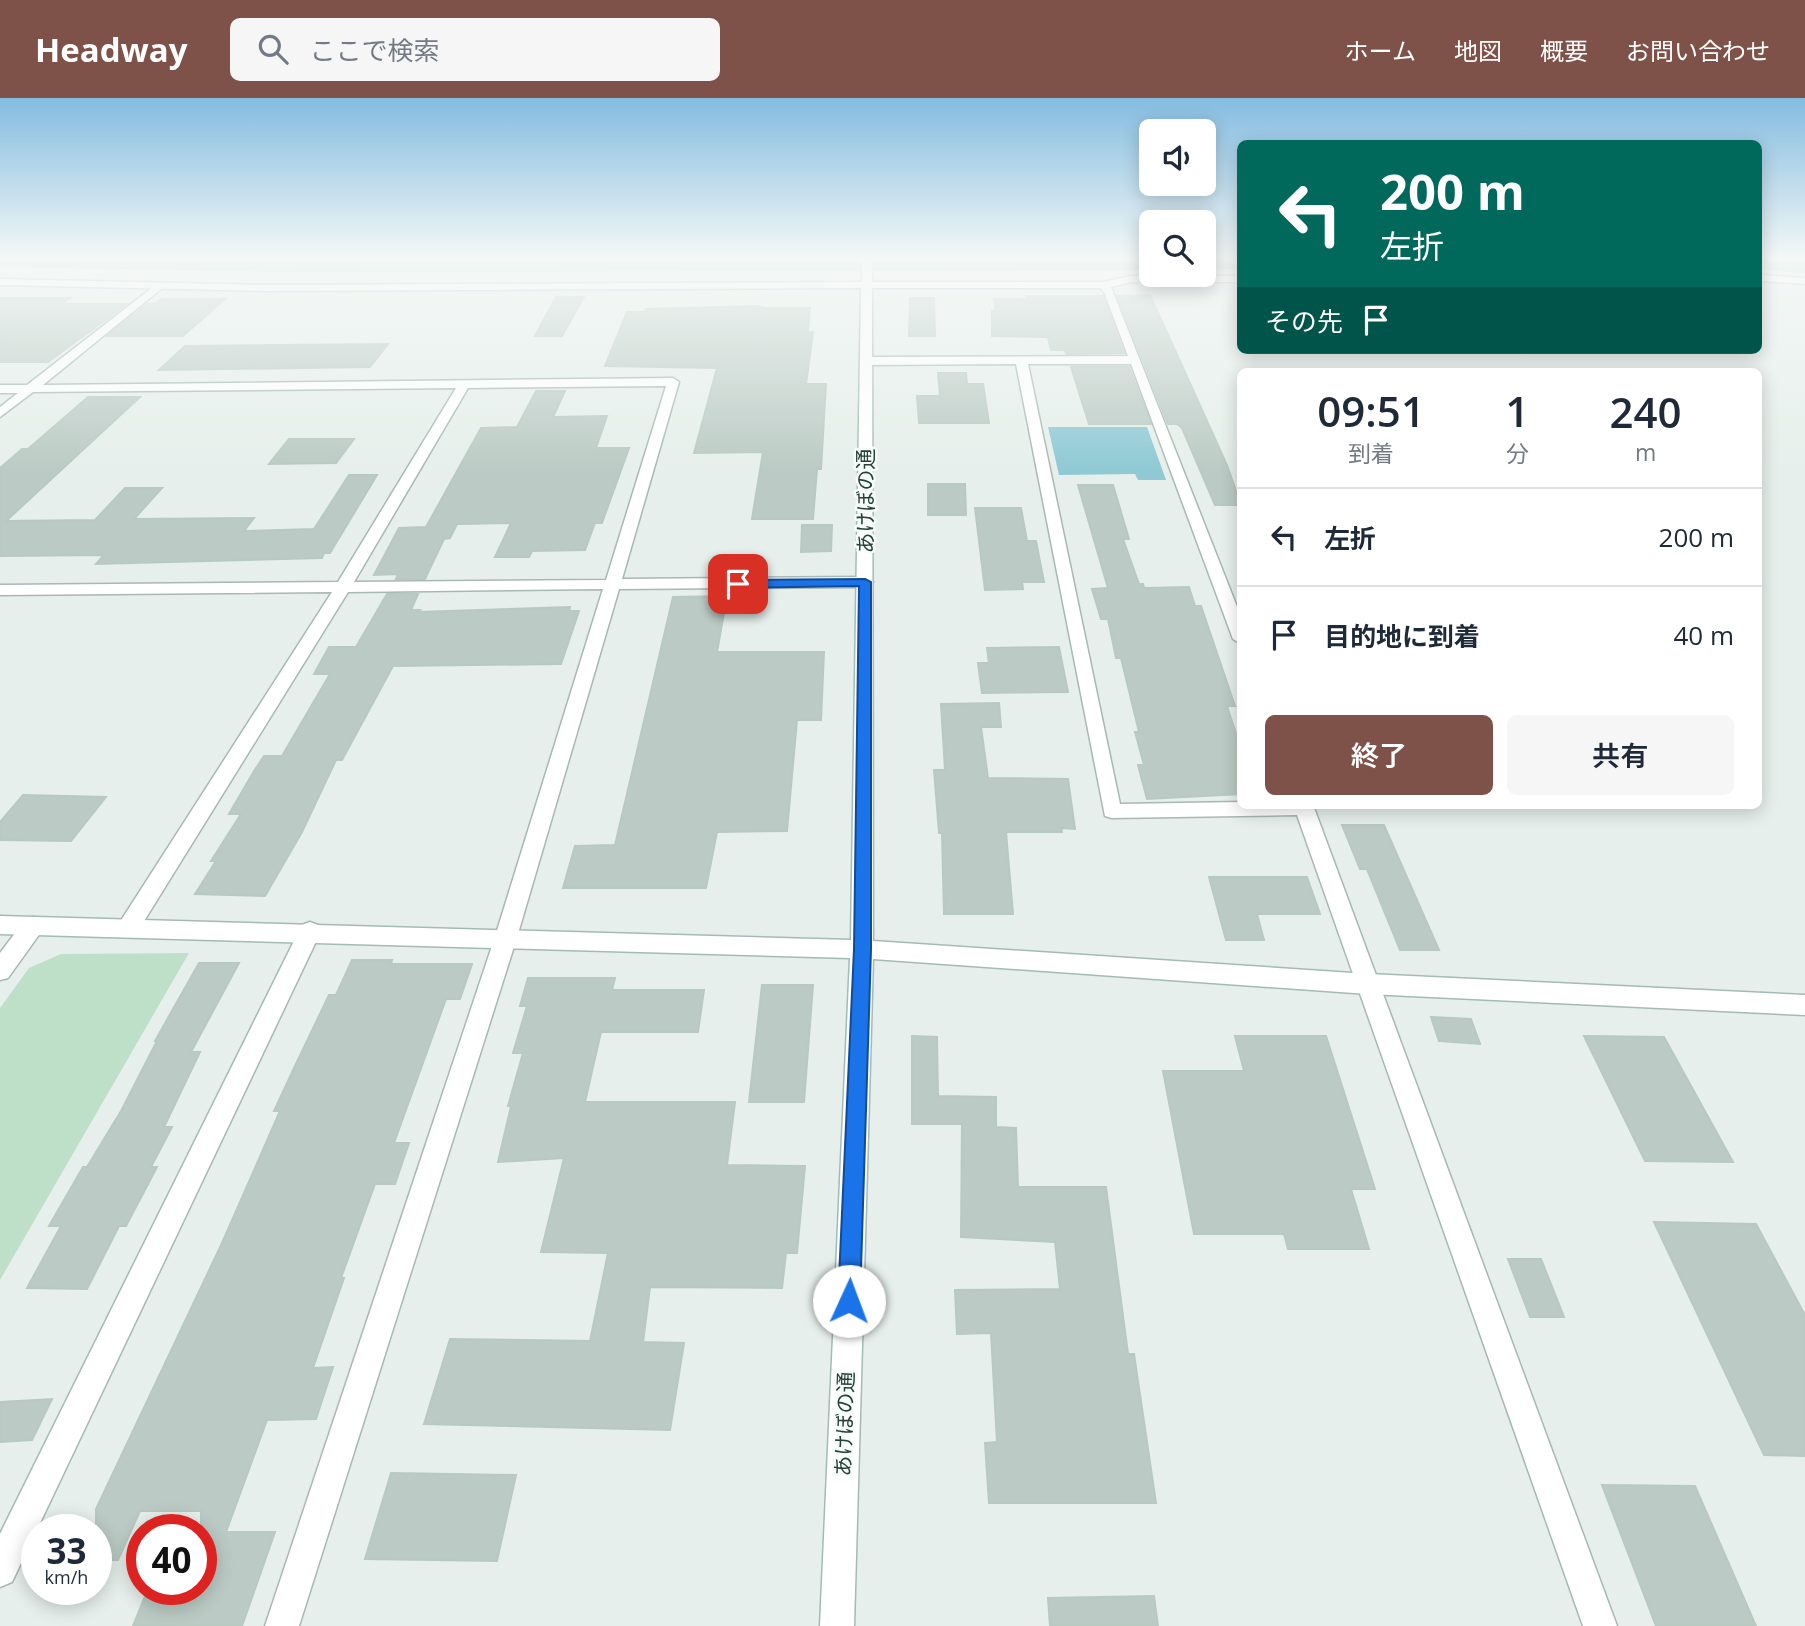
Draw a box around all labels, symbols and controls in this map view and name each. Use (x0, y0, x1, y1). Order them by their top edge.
search box (230, 18, 720, 81)
text: Headway (35, 27, 188, 72)
icon: search (254, 30, 292, 68)
text: ここで検索 (310, 32, 440, 68)
text: ホーム (1345, 34, 1416, 67)
text: 地図 (1454, 34, 1502, 67)
text: 概要 (1540, 34, 1588, 67)
text: お問い合わせ (1626, 34, 1770, 67)
map controls (1139, 119, 1216, 287)
button: sound (1139, 119, 1216, 196)
text: 200 m (1380, 158, 1525, 224)
icon: left (1265, 168, 1356, 259)
button: search (1139, 210, 1216, 287)
text: 左折 (1380, 224, 1444, 267)
icon: arrive (1357, 301, 1395, 339)
text: その先 (1265, 303, 1343, 339)
text: 09:51 (1317, 382, 1425, 439)
text: 1 (1505, 382, 1529, 439)
text: 240 (1610, 383, 1682, 440)
text: m (1635, 436, 1656, 468)
text: 到着 (1348, 437, 1394, 469)
text: 分 (1506, 437, 1529, 469)
street label: あけぼの通 (851, 449, 879, 554)
icon: left (1265, 518, 1303, 556)
text: 200 m (1659, 519, 1734, 555)
text: 左折 (1324, 520, 1376, 556)
pin (708, 554, 768, 614)
icon: arrive (719, 565, 757, 603)
icon: arrive (1265, 616, 1303, 654)
text: 40 m (1673, 617, 1734, 653)
text: 目的地に到着 (1324, 618, 1480, 654)
button: 終了 (1265, 715, 1493, 795)
button: 共有 (1507, 715, 1734, 795)
position arrow (812, 1264, 886, 1338)
street label: あけぼの通 (828, 1371, 860, 1477)
speed limit sign: 40 (126, 1514, 217, 1605)
text: 33 (46, 1527, 87, 1574)
text: km/h (45, 1565, 88, 1589)

